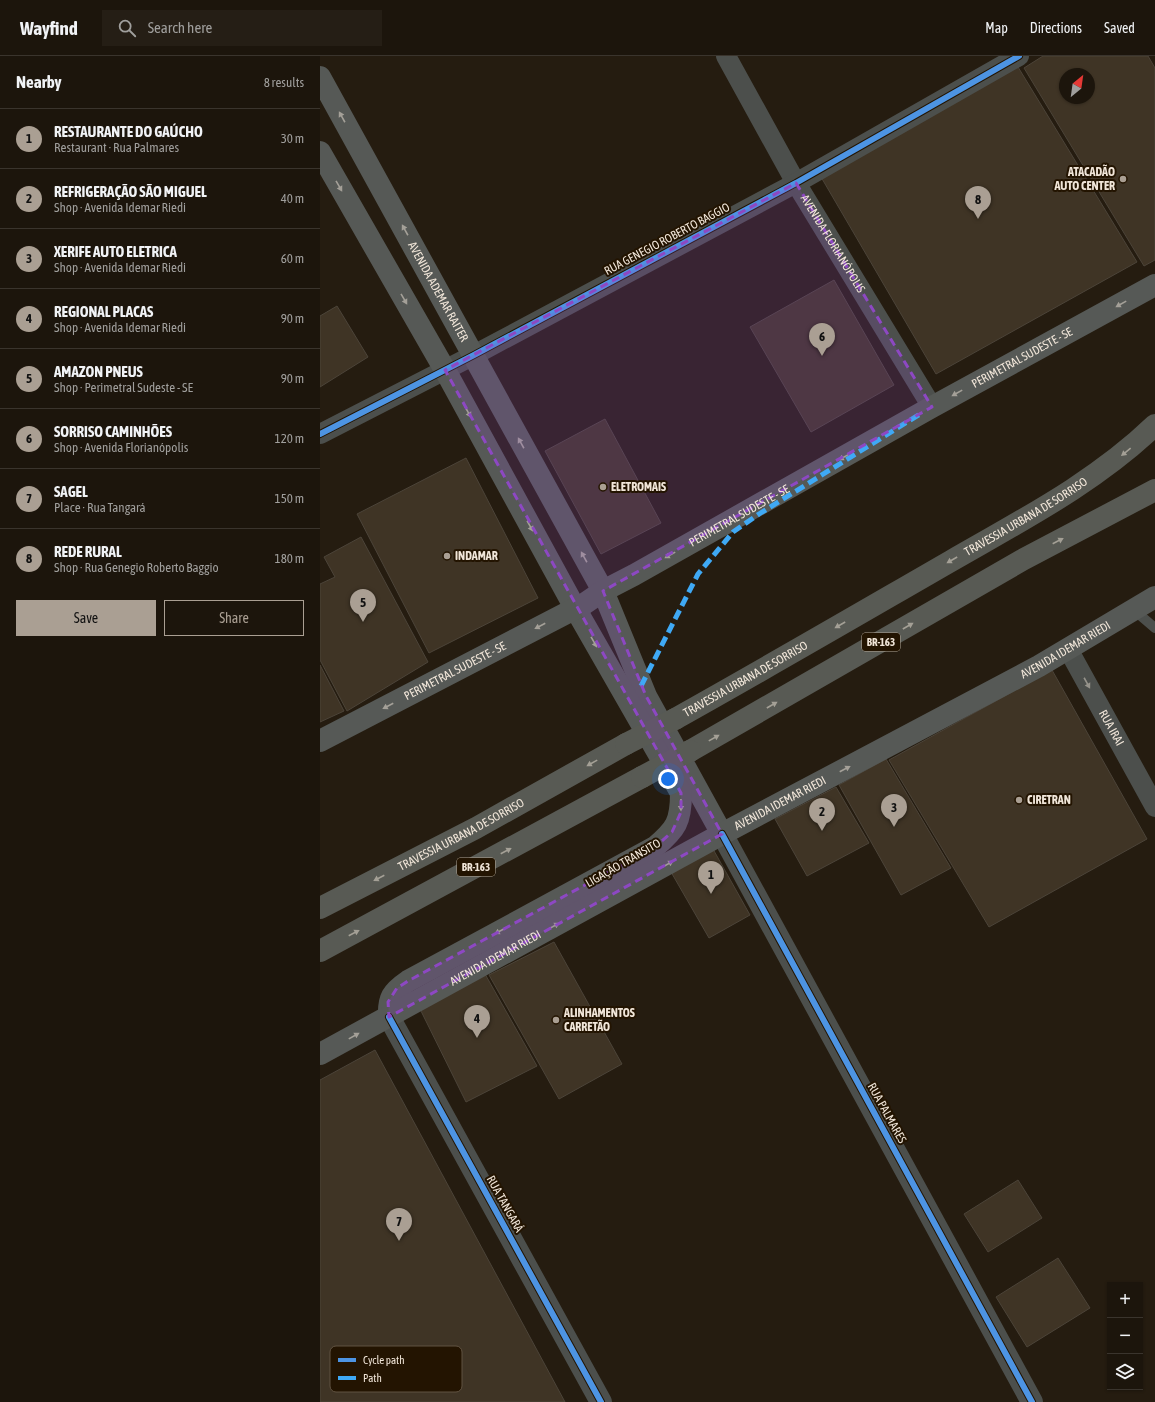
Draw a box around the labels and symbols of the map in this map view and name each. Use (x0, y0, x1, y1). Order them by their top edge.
north arrow (1059, 68, 1095, 104)
one-way arrow (339, 111, 345, 122)
place label: ATACADÃO AUTO CENTER (1053, 164, 1115, 193)
marker: ATACADÃO AUTO CENTER (1118, 174, 1128, 184)
one-way arrow (336, 180, 343, 192)
pin: 8 (965, 186, 991, 219)
street label: AVENIDA FLORIANÓPOLIS (798, 192, 868, 295)
street label: RUA GENEGIO ROBERTO BAGGIO (602, 200, 732, 278)
one-way arrow (401, 225, 408, 236)
street label: AVENIDA ADEMAR RAITER (405, 239, 471, 344)
one-way arrow (401, 293, 408, 305)
one-way arrow (1115, 301, 1127, 308)
pin: 6 (809, 323, 835, 356)
street label: PERIMETRAL SUDESTE - SE (969, 325, 1075, 391)
one-way arrow (952, 390, 963, 397)
one-way arrow (465, 406, 471, 418)
one-way arrow (518, 437, 525, 448)
one-way arrow (1121, 447, 1131, 456)
one-way arrow (838, 453, 850, 460)
street label: TRAVESSIA URBANA DE SORRISO (962, 475, 1090, 559)
place label: ELETROMAIS (611, 480, 666, 494)
marker: ELETROMAIS (598, 482, 608, 492)
street label: PERIMETRAL SUDESTE - SE (687, 482, 792, 550)
one-way arrow (527, 520, 534, 532)
one-way arrow (1052, 537, 1064, 544)
place label: INDAMAR (455, 549, 498, 563)
marker: INDAMAR (442, 551, 452, 561)
one-way arrow (581, 551, 587, 562)
one-way arrow (664, 552, 676, 558)
one-way arrow (946, 557, 958, 564)
pin: 5 (350, 589, 376, 622)
street label: AVENIDA IDEMAR RIEDI (1018, 618, 1113, 681)
one-way arrow (834, 622, 846, 629)
one-way arrow (902, 622, 914, 629)
one-way arrow (535, 623, 546, 629)
road number: BR-163 (862, 633, 900, 651)
one-way arrow (591, 636, 598, 648)
street label: TRAVESSIA URBANA DE SORRISO (681, 638, 810, 720)
street label: PERIMETRAL SUDESTE - SE (402, 639, 508, 703)
one-way arrow (1083, 677, 1090, 689)
one-way arrow (382, 702, 394, 709)
one-way arrow (766, 702, 778, 709)
street label: RUA IRAI (1096, 708, 1127, 748)
one-way arrow (708, 735, 720, 741)
one-way arrow (586, 760, 598, 766)
one-way arrow (839, 766, 850, 772)
your location (658, 769, 678, 789)
street label: AVENIDA IDEMAR RIEDI (732, 773, 828, 833)
place label: CIRETRAN (1027, 793, 1071, 807)
pin: 3 (881, 794, 907, 827)
street label: TRAVESSIA URBANA DE SORRISO (396, 795, 527, 874)
marker: CIRETRAN (1014, 795, 1024, 805)
pin: 2 (809, 798, 835, 831)
one-way arrow (678, 799, 684, 812)
street label: LIGAÇÃO TRANSITO (583, 836, 663, 890)
one-way arrow (500, 847, 511, 854)
road number: BR-163 (457, 858, 495, 876)
one-way arrow (662, 860, 674, 867)
pin: 1 (698, 861, 724, 894)
one-way arrow (374, 875, 385, 881)
one-way arrow (548, 923, 560, 929)
street label: AVENIDA IDEMAR RIEDI (448, 927, 543, 989)
one-way arrow (495, 928, 506, 934)
one-way arrow (348, 929, 360, 936)
pin: 4 (464, 1005, 490, 1038)
place label: ALINHAMENTOS CARRETÃO (563, 1006, 635, 1034)
marker: ALINHAMENTOS CARRETÃO (551, 1015, 561, 1025)
one-way arrow (348, 1032, 360, 1039)
street label: RUA PALMARES (865, 1080, 909, 1146)
street label: RUA TANGARÁ (484, 1173, 526, 1235)
pin: 7 (386, 1208, 412, 1241)
legend (330, 1346, 462, 1392)
text: Cycle path (363, 1354, 405, 1366)
text: Path (363, 1372, 382, 1384)

